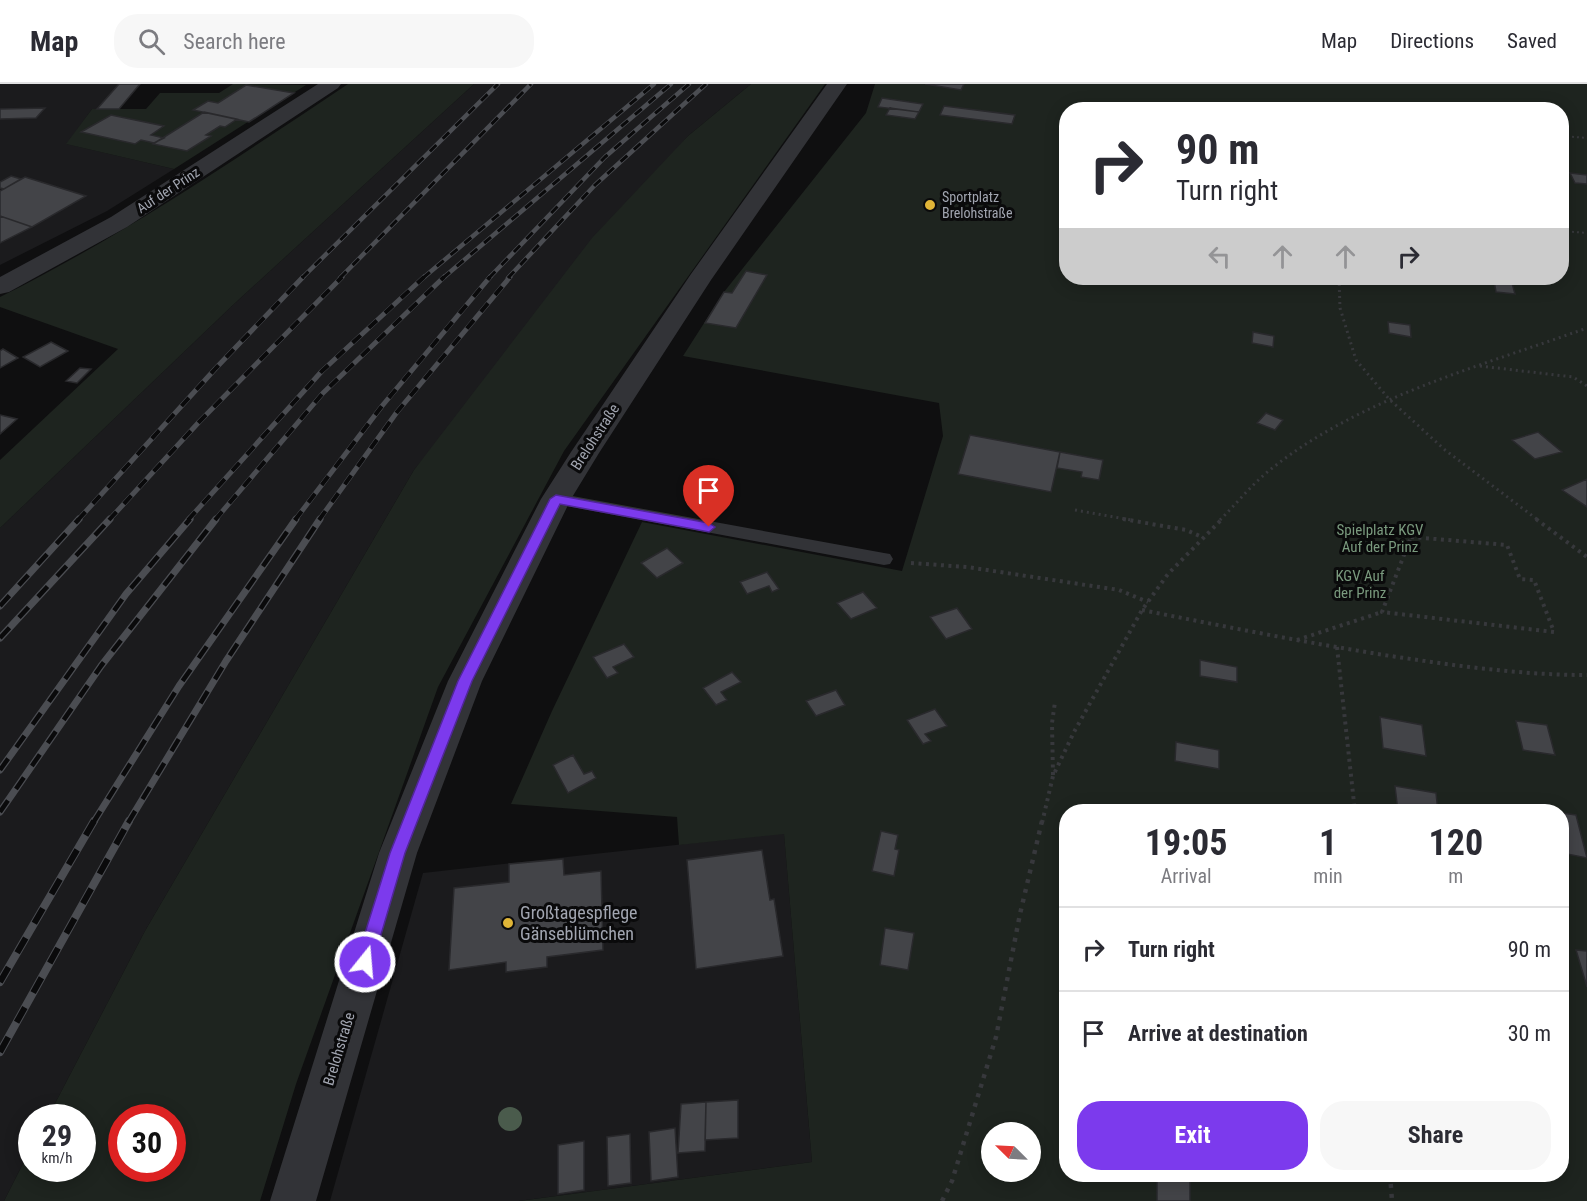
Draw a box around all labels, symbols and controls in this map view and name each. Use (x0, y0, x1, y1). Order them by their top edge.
search box (114, 14, 534, 68)
text: Map (30, 25, 78, 58)
icon: search (135, 25, 168, 58)
text: Search here (183, 29, 286, 54)
text: Map (1321, 29, 1357, 53)
text: Directions (1390, 29, 1474, 53)
text: Saved (1507, 29, 1557, 53)
text: 90 m (1176, 125, 1259, 174)
icon: right (1077, 126, 1155, 204)
street label: Auf der Prinz (134, 164, 202, 216)
text: Turn right (1176, 175, 1278, 207)
place label: Sportplatz Brelohstraße (942, 189, 1013, 221)
marker: Sportplatz Brelohstraße (923, 198, 937, 212)
icon: left (1203, 240, 1236, 273)
icon: ahead (1266, 240, 1299, 273)
icon: ahead (1329, 240, 1362, 273)
icon: right (1392, 240, 1425, 273)
street label: Brelohstraße (567, 400, 623, 474)
pin (683, 465, 734, 527)
icon: arrive (692, 474, 725, 507)
park label: Spielplatz KGV Auf der Prinz (1337, 521, 1424, 556)
park label: KGV Auf der Prinz (1334, 567, 1386, 602)
text: 19:05 (1145, 822, 1227, 864)
text: 1 (1319, 822, 1337, 864)
text: 120 (1429, 822, 1483, 864)
text: Arrival (1161, 864, 1212, 888)
text: min (1313, 864, 1343, 888)
text: m (1448, 864, 1463, 888)
place label: Großtagespflege Gänseblümchen (520, 902, 638, 944)
marker: Großtagespflege Gänseblümchen (501, 916, 515, 930)
position arrow (333, 930, 397, 994)
icon: right (1077, 933, 1110, 966)
text: Turn right (1128, 937, 1215, 962)
text: 90 m (1508, 937, 1551, 962)
street label: Brelohstraße (319, 1010, 359, 1088)
icon: arrive (1077, 1017, 1110, 1050)
text: Arrive at destination (1128, 1021, 1308, 1046)
text: 30 m (1508, 1021, 1551, 1046)
button: Exit (1077, 1101, 1308, 1170)
button: Share (1320, 1101, 1551, 1170)
speed limit sign: 30 (108, 1104, 186, 1182)
text: 29 (42, 1118, 72, 1153)
north arrow (981, 1122, 1041, 1182)
map controls (981, 1122, 1041, 1182)
text: km/h (42, 1149, 72, 1167)

